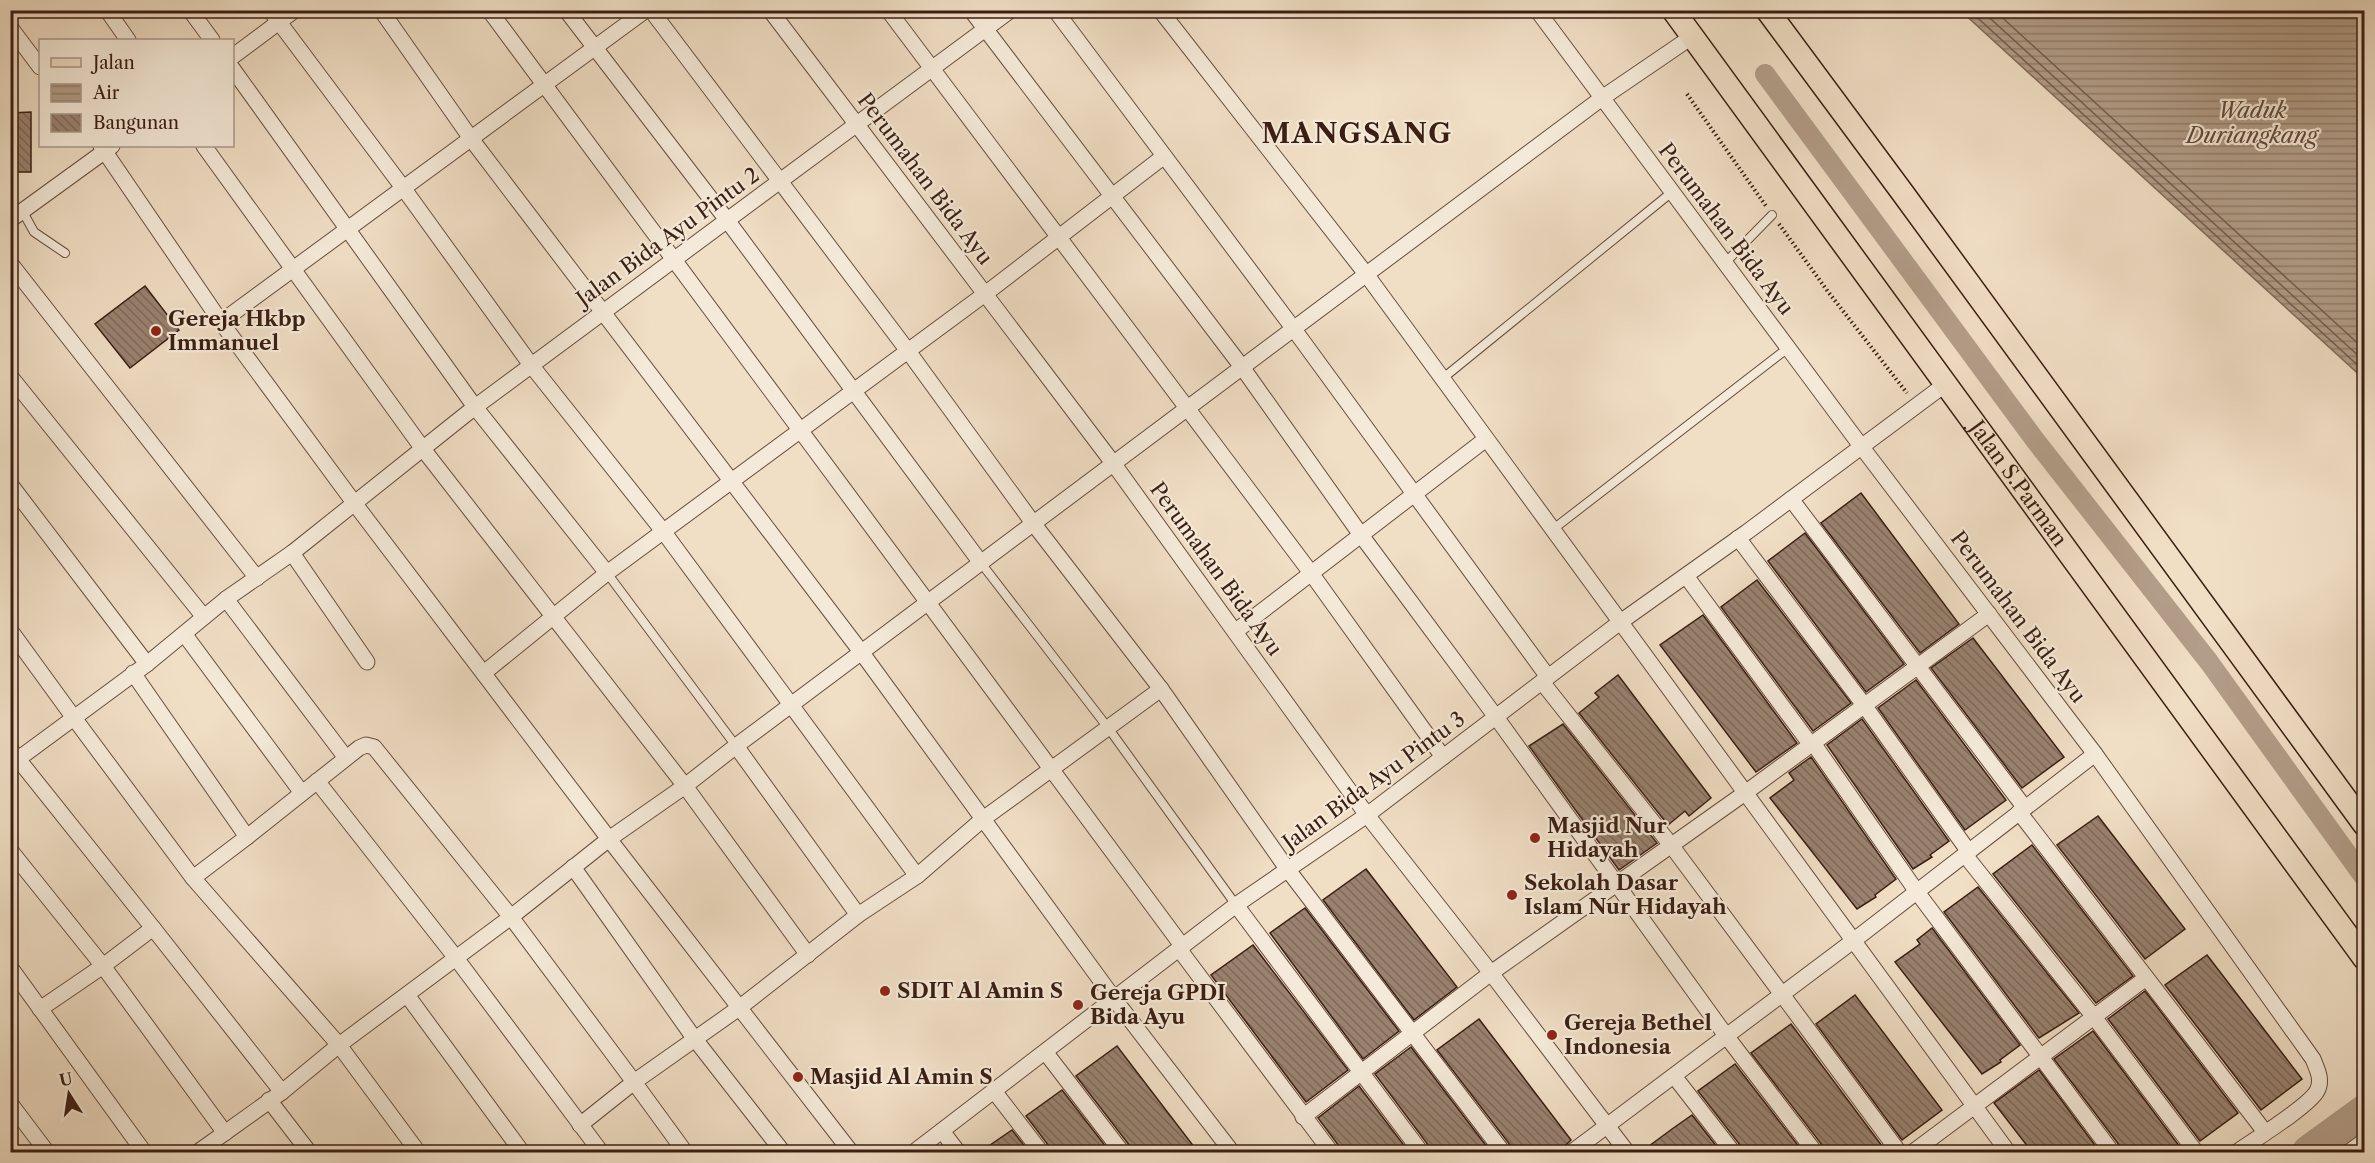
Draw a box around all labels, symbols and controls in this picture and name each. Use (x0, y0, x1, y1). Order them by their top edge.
legend (39, 39, 234, 147)
text: Jalan (90, 52, 135, 74)
text: Air (92, 82, 120, 104)
street label: Perumahan Bida Ayu (853, 88, 998, 270)
water label: Waduk Duriangkang (2184, 97, 2320, 149)
text: Bangunan (93, 112, 179, 134)
district label: MANGSANG (1261, 117, 1453, 150)
street label: Perumahan Bida Ayu (1654, 138, 1799, 320)
street label: Jalan Bida Ayu Pintu 2 (569, 162, 764, 313)
place label: Gereja Hkbp Immanuel (168, 306, 306, 355)
marker: Gereja Hkbp Immanuel (149, 324, 163, 338)
street label: Jalan S.Parman (1963, 413, 2073, 551)
street label: Perumahan Bida Ayu (1145, 477, 1288, 661)
street label: Perumahan Bida Ayu (1946, 526, 2091, 708)
street label: Jalan Bida Ayu Pintu 3 (1275, 706, 1470, 857)
place label: Masjid Nur Hidayah (1547, 813, 1667, 862)
marker: Masjid Nur Hidayah (1528, 831, 1542, 845)
place label: Sekolah Dasar Islam Nur Hidayah (1524, 870, 1727, 919)
marker: Sekolah Dasar Islam Nur Hidayah (1505, 888, 1519, 902)
place label: SDIT Al Amin S (897, 978, 1063, 1003)
place label: Gereja GPDI Bida Ayu (1090, 980, 1226, 1029)
marker: SDIT Al Amin S (878, 984, 892, 998)
marker: Gereja GPDI Bida Ayu (1071, 998, 1085, 1012)
place label: Gereja Bethel Indonesia (1564, 1010, 1712, 1059)
marker: Gereja Bethel Indonesia (1545, 1028, 1559, 1042)
north arrow (39, 1064, 99, 1124)
place label: Masjid Al Amin S (810, 1064, 993, 1089)
text: U (57, 1068, 74, 1090)
marker: Masjid Al Amin S (791, 1070, 805, 1084)

